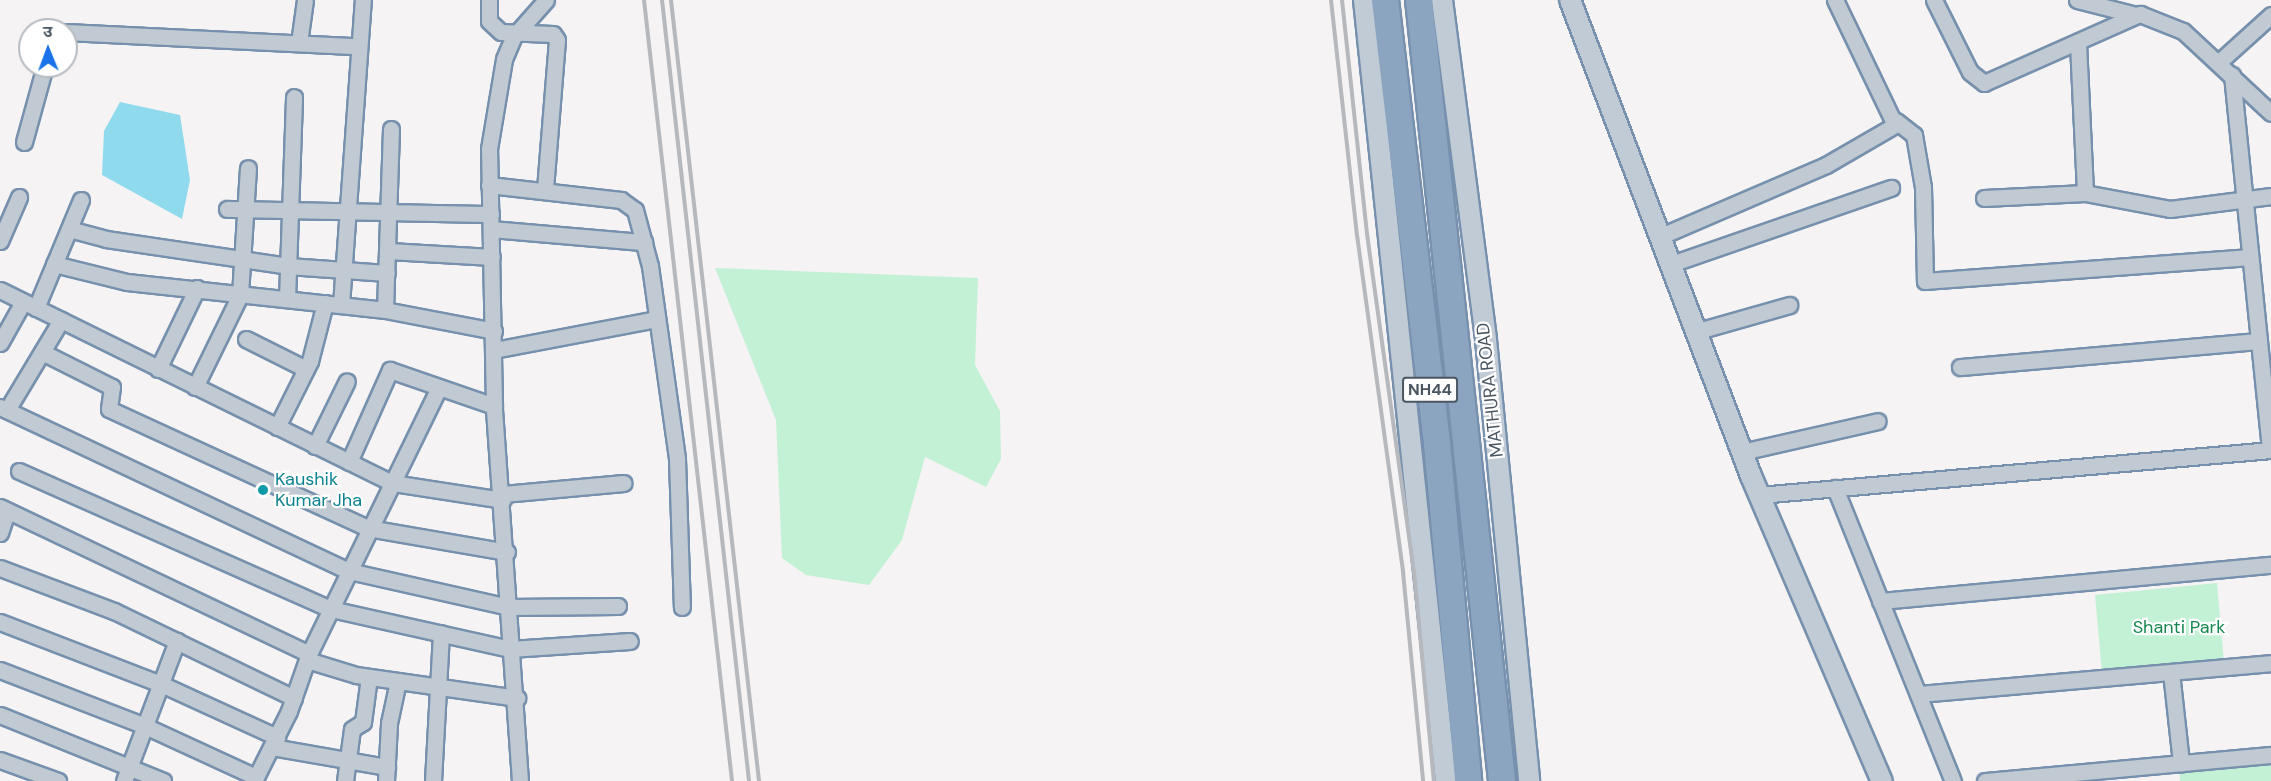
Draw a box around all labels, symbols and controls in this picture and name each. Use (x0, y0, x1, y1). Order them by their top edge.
north arrow (18, 18, 78, 78)
text: उ (43, 21, 53, 42)
street label: MATHURA ROAD (1472, 322, 1508, 458)
road number: NH44 (1402, 377, 1458, 403)
place label: Kaushik Kumar Jha (275, 469, 362, 512)
marker: Kaushik Kumar Jha (256, 483, 270, 497)
park label: Shanti Park (2133, 616, 2225, 638)

